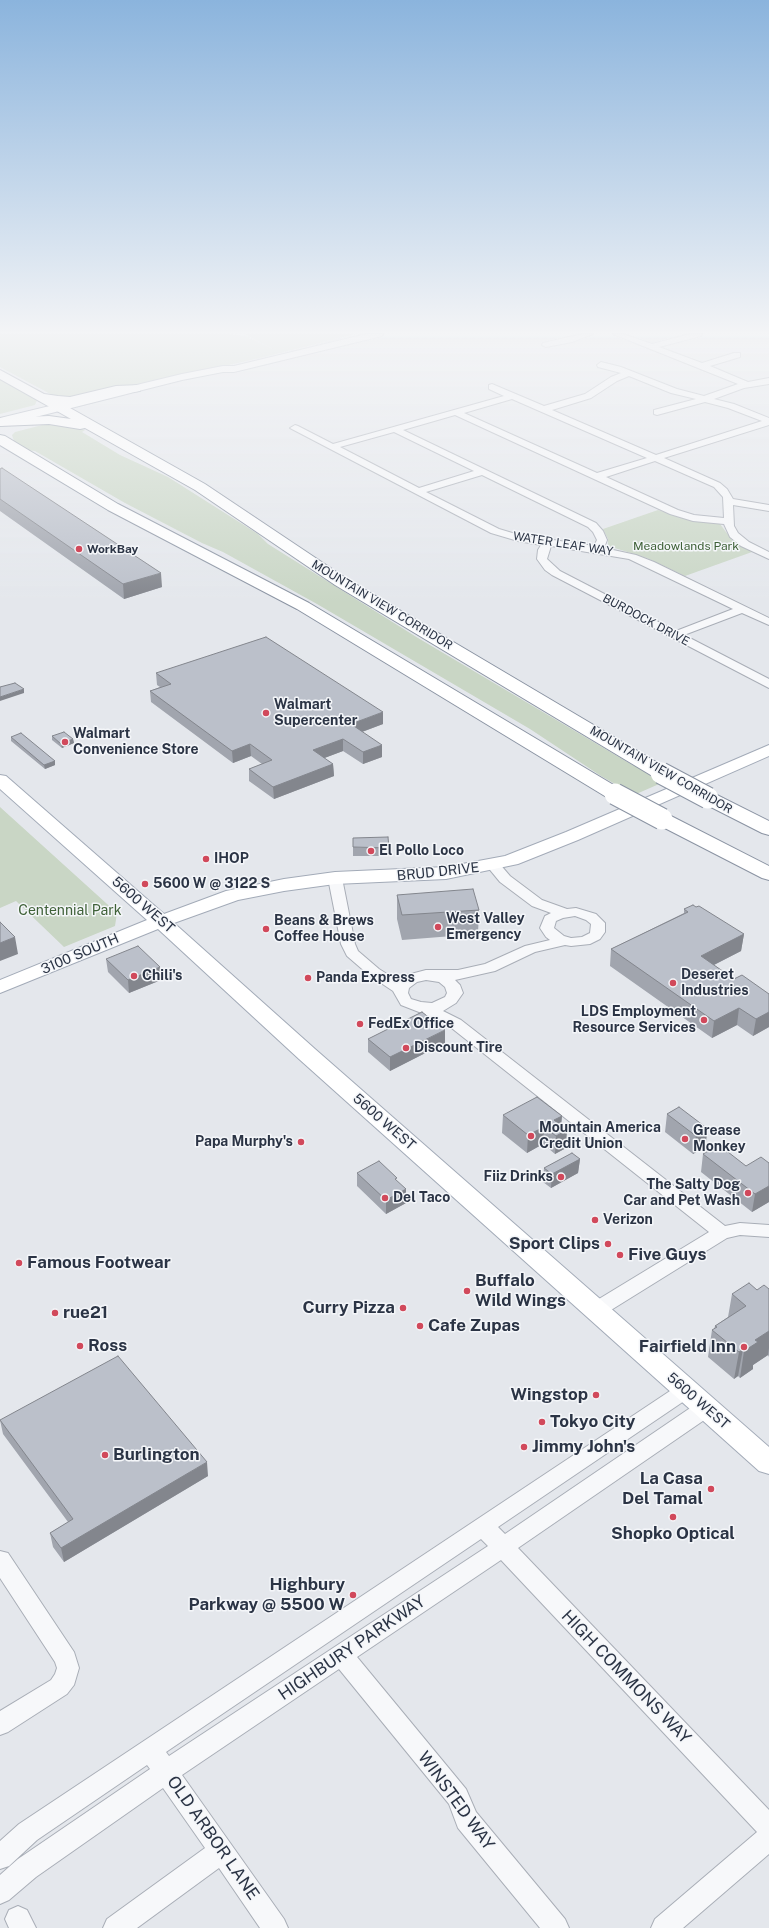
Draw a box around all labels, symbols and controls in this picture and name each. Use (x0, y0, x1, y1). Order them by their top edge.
street label: WATER LEAF WAY (512, 529, 614, 559)
park label: Meadowlands Park (633, 539, 739, 553)
place label: WorkBay (87, 542, 138, 556)
marker: WorkBay (74, 544, 84, 554)
street label: MOUNTAIN VIEW CORRIDOR (309, 557, 455, 653)
street label: BURDOCK DRIVE (600, 591, 692, 649)
place label: Walmart Supercenter (274, 697, 358, 730)
marker: Walmart Supercenter (261, 708, 271, 718)
street label: MOUNTAIN VIEW CORRIDOR (587, 723, 735, 817)
place label: Walmart Convenience Store (73, 726, 199, 758)
marker: Walmart Convenience Store (60, 737, 70, 747)
place label: El Pollo Loco (379, 843, 464, 859)
marker: El Pollo Loco (366, 846, 376, 856)
place label: IHOP (214, 851, 249, 867)
marker: IHOP (201, 854, 211, 864)
street label: BRUD DRIVE (396, 859, 480, 885)
street label: 5600 WEST (108, 873, 178, 937)
place label: 5600 W @ 3122 S (153, 876, 270, 892)
marker: 5600 W @ 3122 S (140, 879, 150, 889)
park label: Centennial Park (18, 903, 122, 919)
place label: West Valley Emergency (446, 911, 525, 944)
place label: Beans & Brews Coffee House (274, 913, 374, 946)
marker: West Valley Emergency (433, 922, 443, 932)
marker: Beans & Brews Coffee House (261, 924, 271, 934)
street label: 3100 SOUTH (38, 930, 122, 978)
place label: Deseret Industries (681, 967, 749, 1000)
place label: Chili's (142, 968, 182, 984)
place label: Panda Express (316, 970, 415, 986)
marker: Chili's (129, 971, 139, 981)
marker: Panda Express (303, 973, 313, 983)
marker: Deseret Industries (668, 978, 678, 988)
place label: LDS Employment Resource Services (572, 1004, 696, 1036)
marker: LDS Employment Resource Services (699, 1015, 709, 1025)
place label: FedEx Office (368, 1016, 454, 1032)
marker: FedEx Office (355, 1019, 365, 1029)
place label: Discount Tire (414, 1040, 502, 1056)
marker: Discount Tire (401, 1043, 411, 1053)
street label: 5600 WEST (349, 1090, 419, 1154)
place label: Mountain America Credit Union (539, 1120, 661, 1152)
place label: Grease Monkey (693, 1123, 746, 1156)
marker: Mountain America Credit Union (526, 1131, 536, 1141)
place label: Papa Murphy's (195, 1134, 293, 1150)
marker: Grease Monkey (680, 1134, 690, 1144)
marker: Papa Murphy's (296, 1137, 306, 1147)
place label: Fiiz Drinks (484, 1169, 553, 1185)
marker: Fiiz Drinks (556, 1172, 566, 1182)
place label: The Salty Dog Car and Pet Wash (623, 1177, 740, 1210)
marker: The Salty Dog Car and Pet Wash (743, 1188, 753, 1198)
place label: Del Taco (393, 1190, 450, 1206)
marker: Del Taco (380, 1193, 390, 1203)
place label: Verizon (603, 1212, 653, 1228)
marker: Verizon (590, 1215, 600, 1225)
place label: Sport Clips (509, 1234, 600, 1254)
marker: Sport Clips (603, 1239, 613, 1249)
place label: Five Guys (628, 1245, 706, 1265)
marker: Five Guys (615, 1250, 625, 1260)
place label: Famous Footwear (27, 1253, 171, 1273)
marker: Famous Footwear (14, 1258, 24, 1268)
place label: Buffalo Wild Wings (475, 1271, 566, 1311)
marker: Buffalo Wild Wings (462, 1286, 472, 1296)
place label: Curry Pizza (302, 1298, 395, 1318)
place label: rue21 (63, 1303, 108, 1323)
marker: Curry Pizza (398, 1303, 408, 1313)
marker: rue21 (50, 1308, 60, 1318)
place label: Cafe Zupas (428, 1316, 520, 1336)
marker: Cafe Zupas (415, 1321, 425, 1331)
place label: Ross (88, 1336, 127, 1356)
place label: Fairfield Inn (639, 1337, 736, 1357)
marker: Ross (75, 1341, 85, 1351)
marker: Fairfield Inn (739, 1342, 749, 1352)
street label: 5600 WEST (663, 1369, 733, 1433)
place label: Wingstop (511, 1385, 588, 1405)
marker: Wingstop (591, 1390, 601, 1400)
place label: Tokyo City (550, 1412, 635, 1432)
marker: Tokyo City (537, 1417, 547, 1427)
place label: Jimmy John's (532, 1437, 635, 1457)
marker: Jimmy John's (519, 1442, 529, 1452)
place label: Burlington (113, 1445, 200, 1465)
marker: Burlington (100, 1450, 110, 1460)
place label: La Casa Del Tamal (622, 1469, 703, 1509)
marker: La Casa Del Tamal (706, 1484, 716, 1494)
marker: Shopko Optical (668, 1512, 678, 1522)
place label: Shopko Optical (611, 1524, 735, 1544)
place label: Highbury Parkway @ 5500 W (189, 1575, 345, 1615)
marker: Highbury Parkway @ 5500 W (348, 1590, 358, 1600)
street label: HIGHBURY PARKWAY (275, 1591, 429, 1705)
street label: HIGH COMMONS WAY (557, 1606, 695, 1748)
street label: WINSTED WAY (413, 1748, 499, 1854)
street label: OLD ARBOR LANE (163, 1772, 263, 1904)

